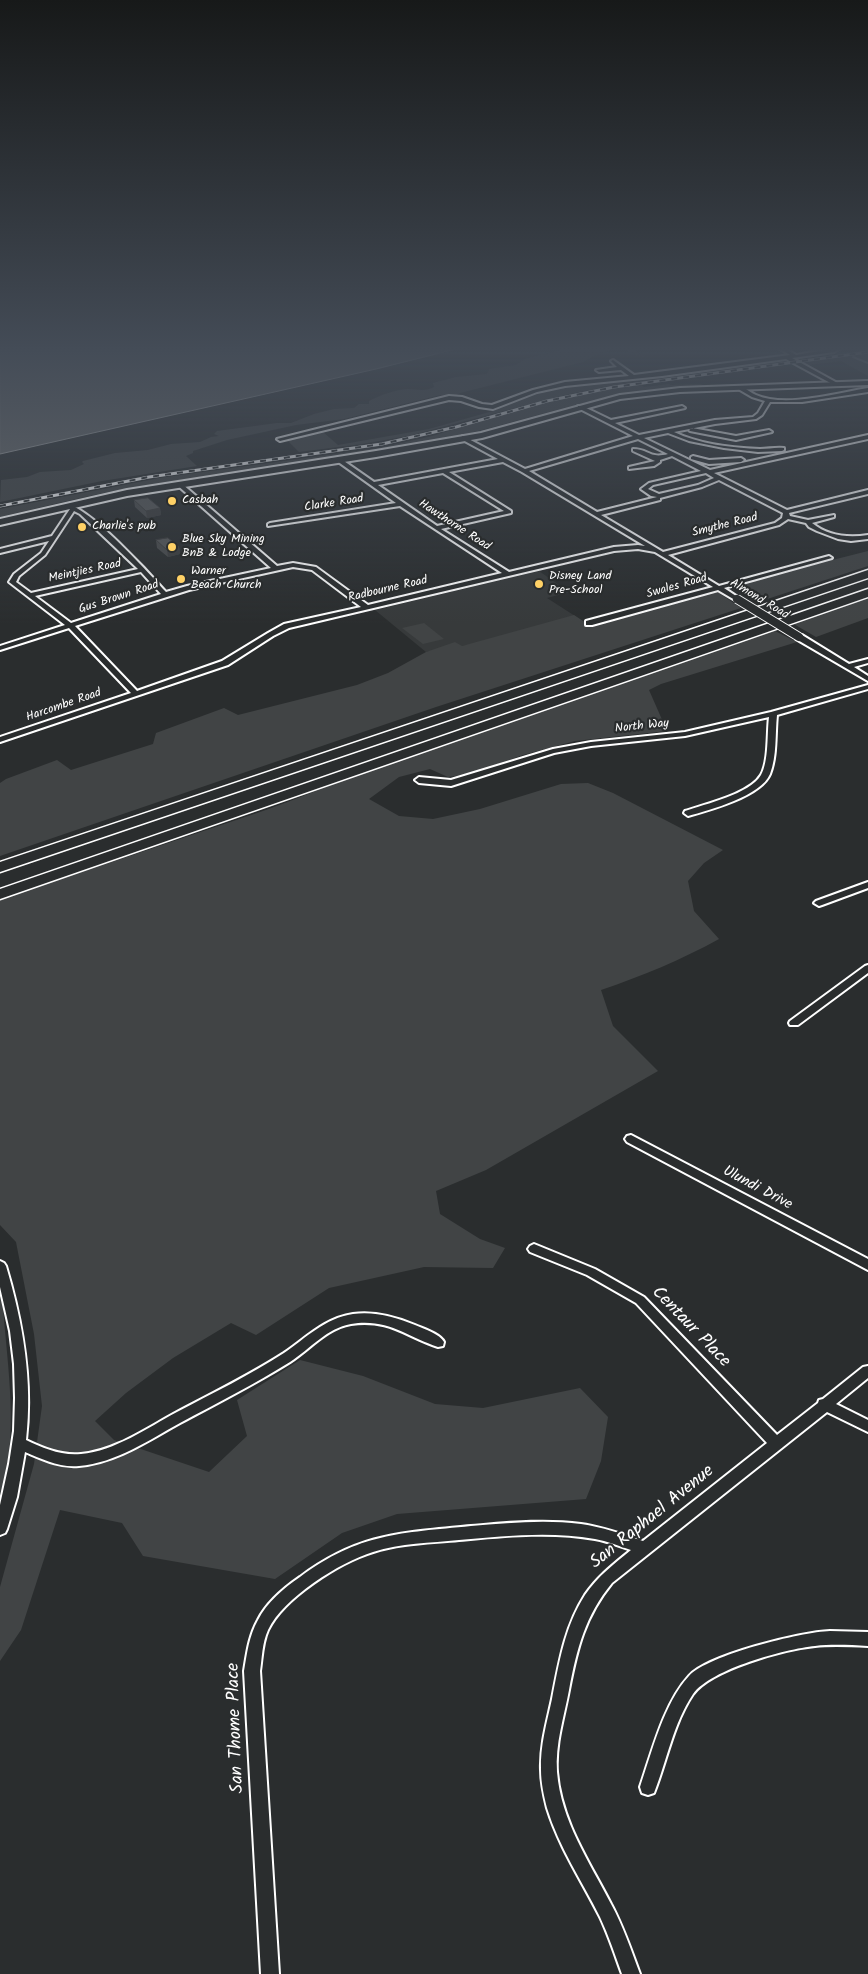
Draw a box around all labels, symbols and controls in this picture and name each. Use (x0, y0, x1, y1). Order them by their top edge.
street label: Clarke Road (303, 492, 365, 516)
place label: Casbah (182, 494, 218, 508)
marker: Casbah (166, 495, 178, 507)
street label: Hawthorne Road (415, 497, 493, 555)
street label: Smythe Road (691, 511, 759, 541)
place label: Charlie's pub (92, 520, 156, 534)
marker: Charlie's pub (76, 521, 88, 533)
place label: Blue Sky Mining BnB & Lodge (182, 533, 265, 561)
marker: Blue Sky Mining BnB & Lodge (166, 541, 178, 553)
street label: Meintjies Road (47, 557, 123, 587)
place label: Warner Beach Church (191, 565, 261, 593)
place label: Disney Land Pre-School (549, 570, 612, 598)
street label: Swales Road (645, 571, 709, 603)
marker: Warner Beach Church (175, 573, 187, 585)
street label: Radbourne Road (347, 574, 429, 606)
street label: Almond Road (727, 577, 791, 623)
street label: Gus Brown Road (77, 578, 161, 618)
marker: Disney Land Pre-School (533, 578, 545, 590)
street label: Harcombe Road (25, 686, 103, 726)
street label: North Way (614, 717, 670, 737)
street label: Ulundi Drive (719, 1163, 795, 1215)
street label: Centaur Place (646, 1283, 734, 1373)
street label: San Raphael Avenue (587, 1461, 719, 1575)
street label: San Thome Place (224, 1662, 250, 1794)

